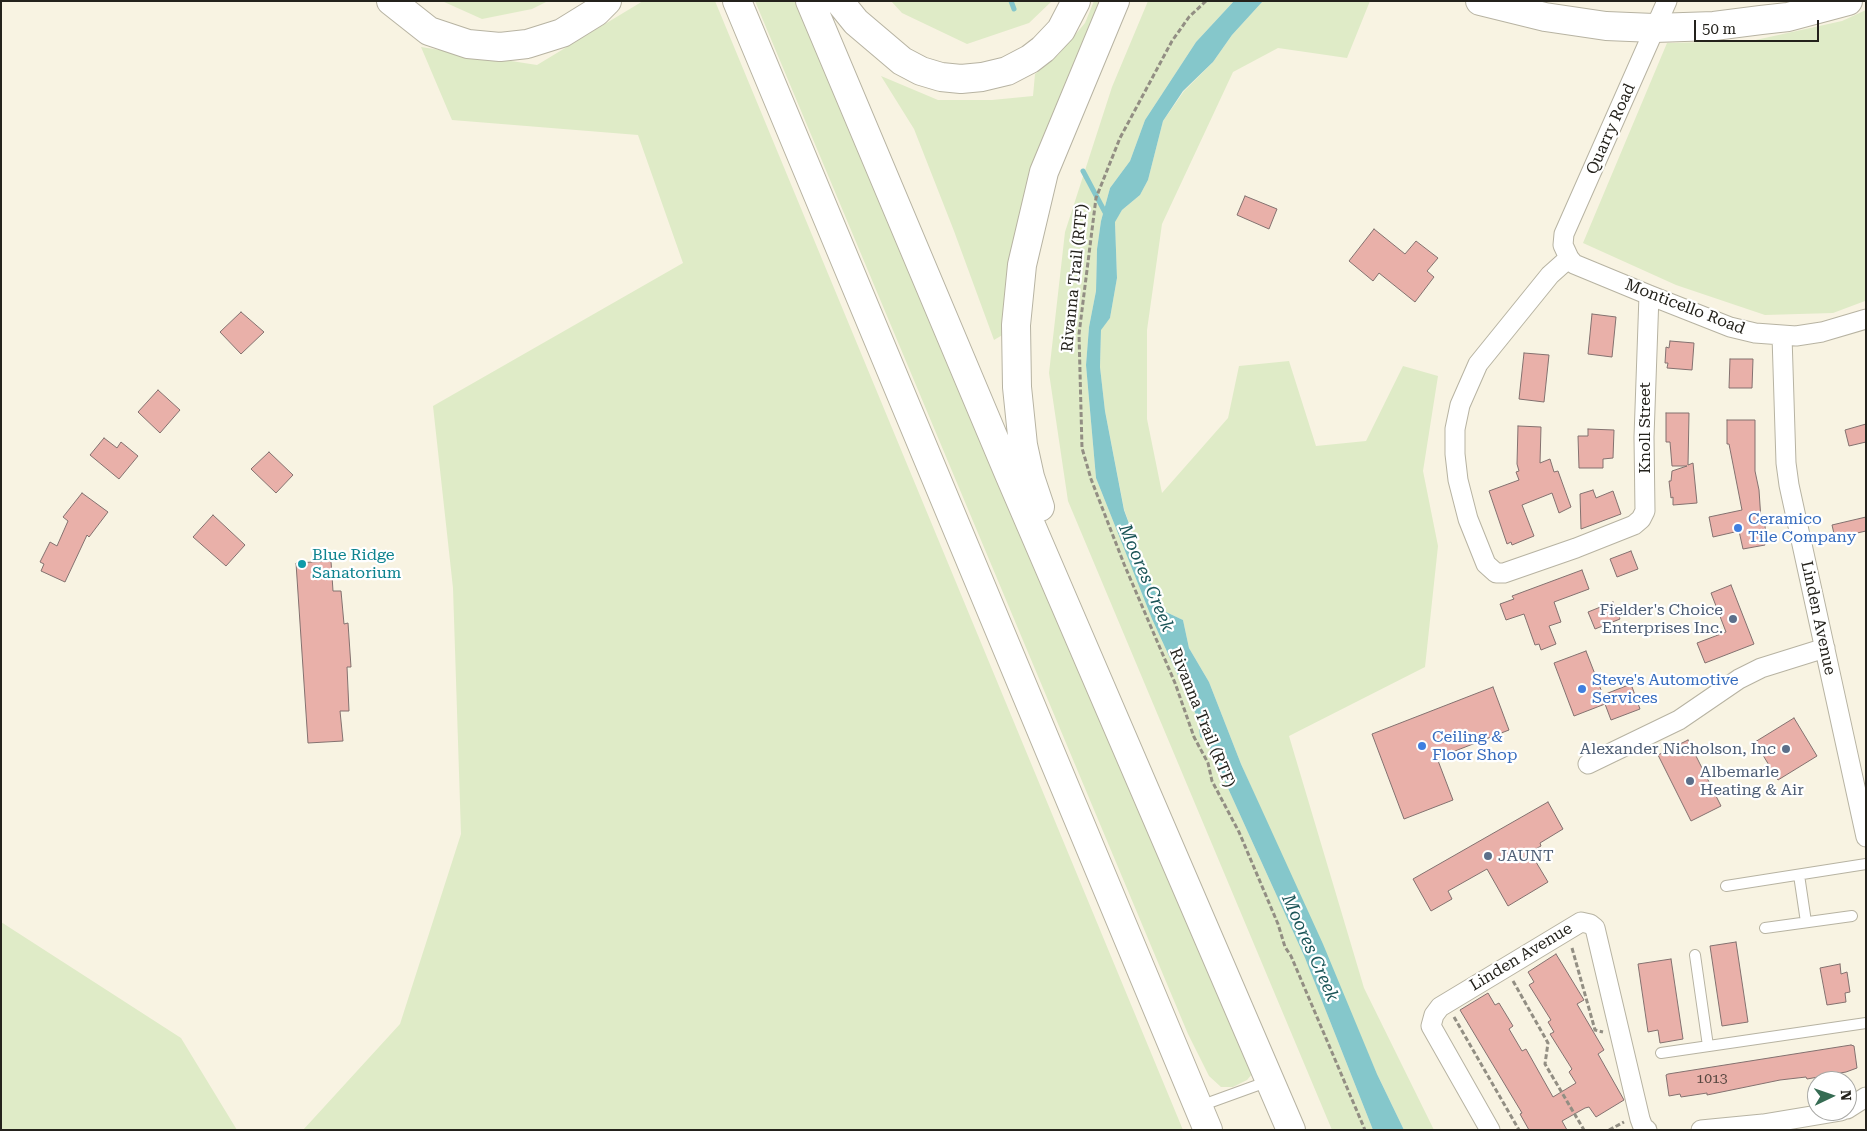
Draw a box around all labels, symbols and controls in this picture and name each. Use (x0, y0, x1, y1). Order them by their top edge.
scale bar (1697, 10, 1822, 42)
text: 50 m (1702, 20, 1736, 38)
street label: Quarry Road (1582, 80, 1640, 178)
street label: Rivanna Trail (RTF) (1058, 203, 1092, 353)
street label: Monticello Road (1622, 275, 1748, 339)
street label: Knoll Street (1635, 382, 1655, 474)
place label: Ceramico Tile Company (1748, 509, 1856, 547)
water label: Moores Creek (1114, 521, 1178, 635)
marker: Ceramico Tile Company (1732, 522, 1744, 534)
place label: Blue Ridge Sanatorium (312, 545, 401, 583)
marker: Blue Ridge Sanatorium (296, 558, 308, 570)
street label: Linden Avenue (1797, 559, 1839, 677)
place label: Fielder's Choice Enterprises Inc. (1599, 600, 1723, 638)
marker: Fielder's Choice Enterprises Inc. (1727, 613, 1739, 625)
street label: Rivanna Trail (RTF) (1165, 645, 1239, 791)
place label: Steve's Automotive Services (1592, 670, 1738, 708)
marker: Steve's Automotive Services (1576, 683, 1588, 695)
place label: Ceiling & Floor Shop (1432, 727, 1517, 765)
place label: Alexander Nicholson, Inc (1580, 739, 1776, 759)
marker: Ceiling & Floor Shop (1416, 740, 1428, 752)
marker: Alexander Nicholson, Inc (1780, 743, 1792, 755)
place label: Albemarle Heating & Air (1700, 762, 1804, 800)
marker: Albemarle Heating & Air (1684, 775, 1696, 787)
place label: JAUNT (1498, 846, 1554, 866)
marker: JAUNT (1482, 850, 1494, 862)
water label: Moores Creek (1277, 891, 1343, 1005)
street label: Linden Avenue (1466, 919, 1576, 995)
house number: 1013 (1696, 1071, 1728, 1087)
north arrow (1807, 1071, 1857, 1121)
text: N (1838, 1089, 1854, 1101)

